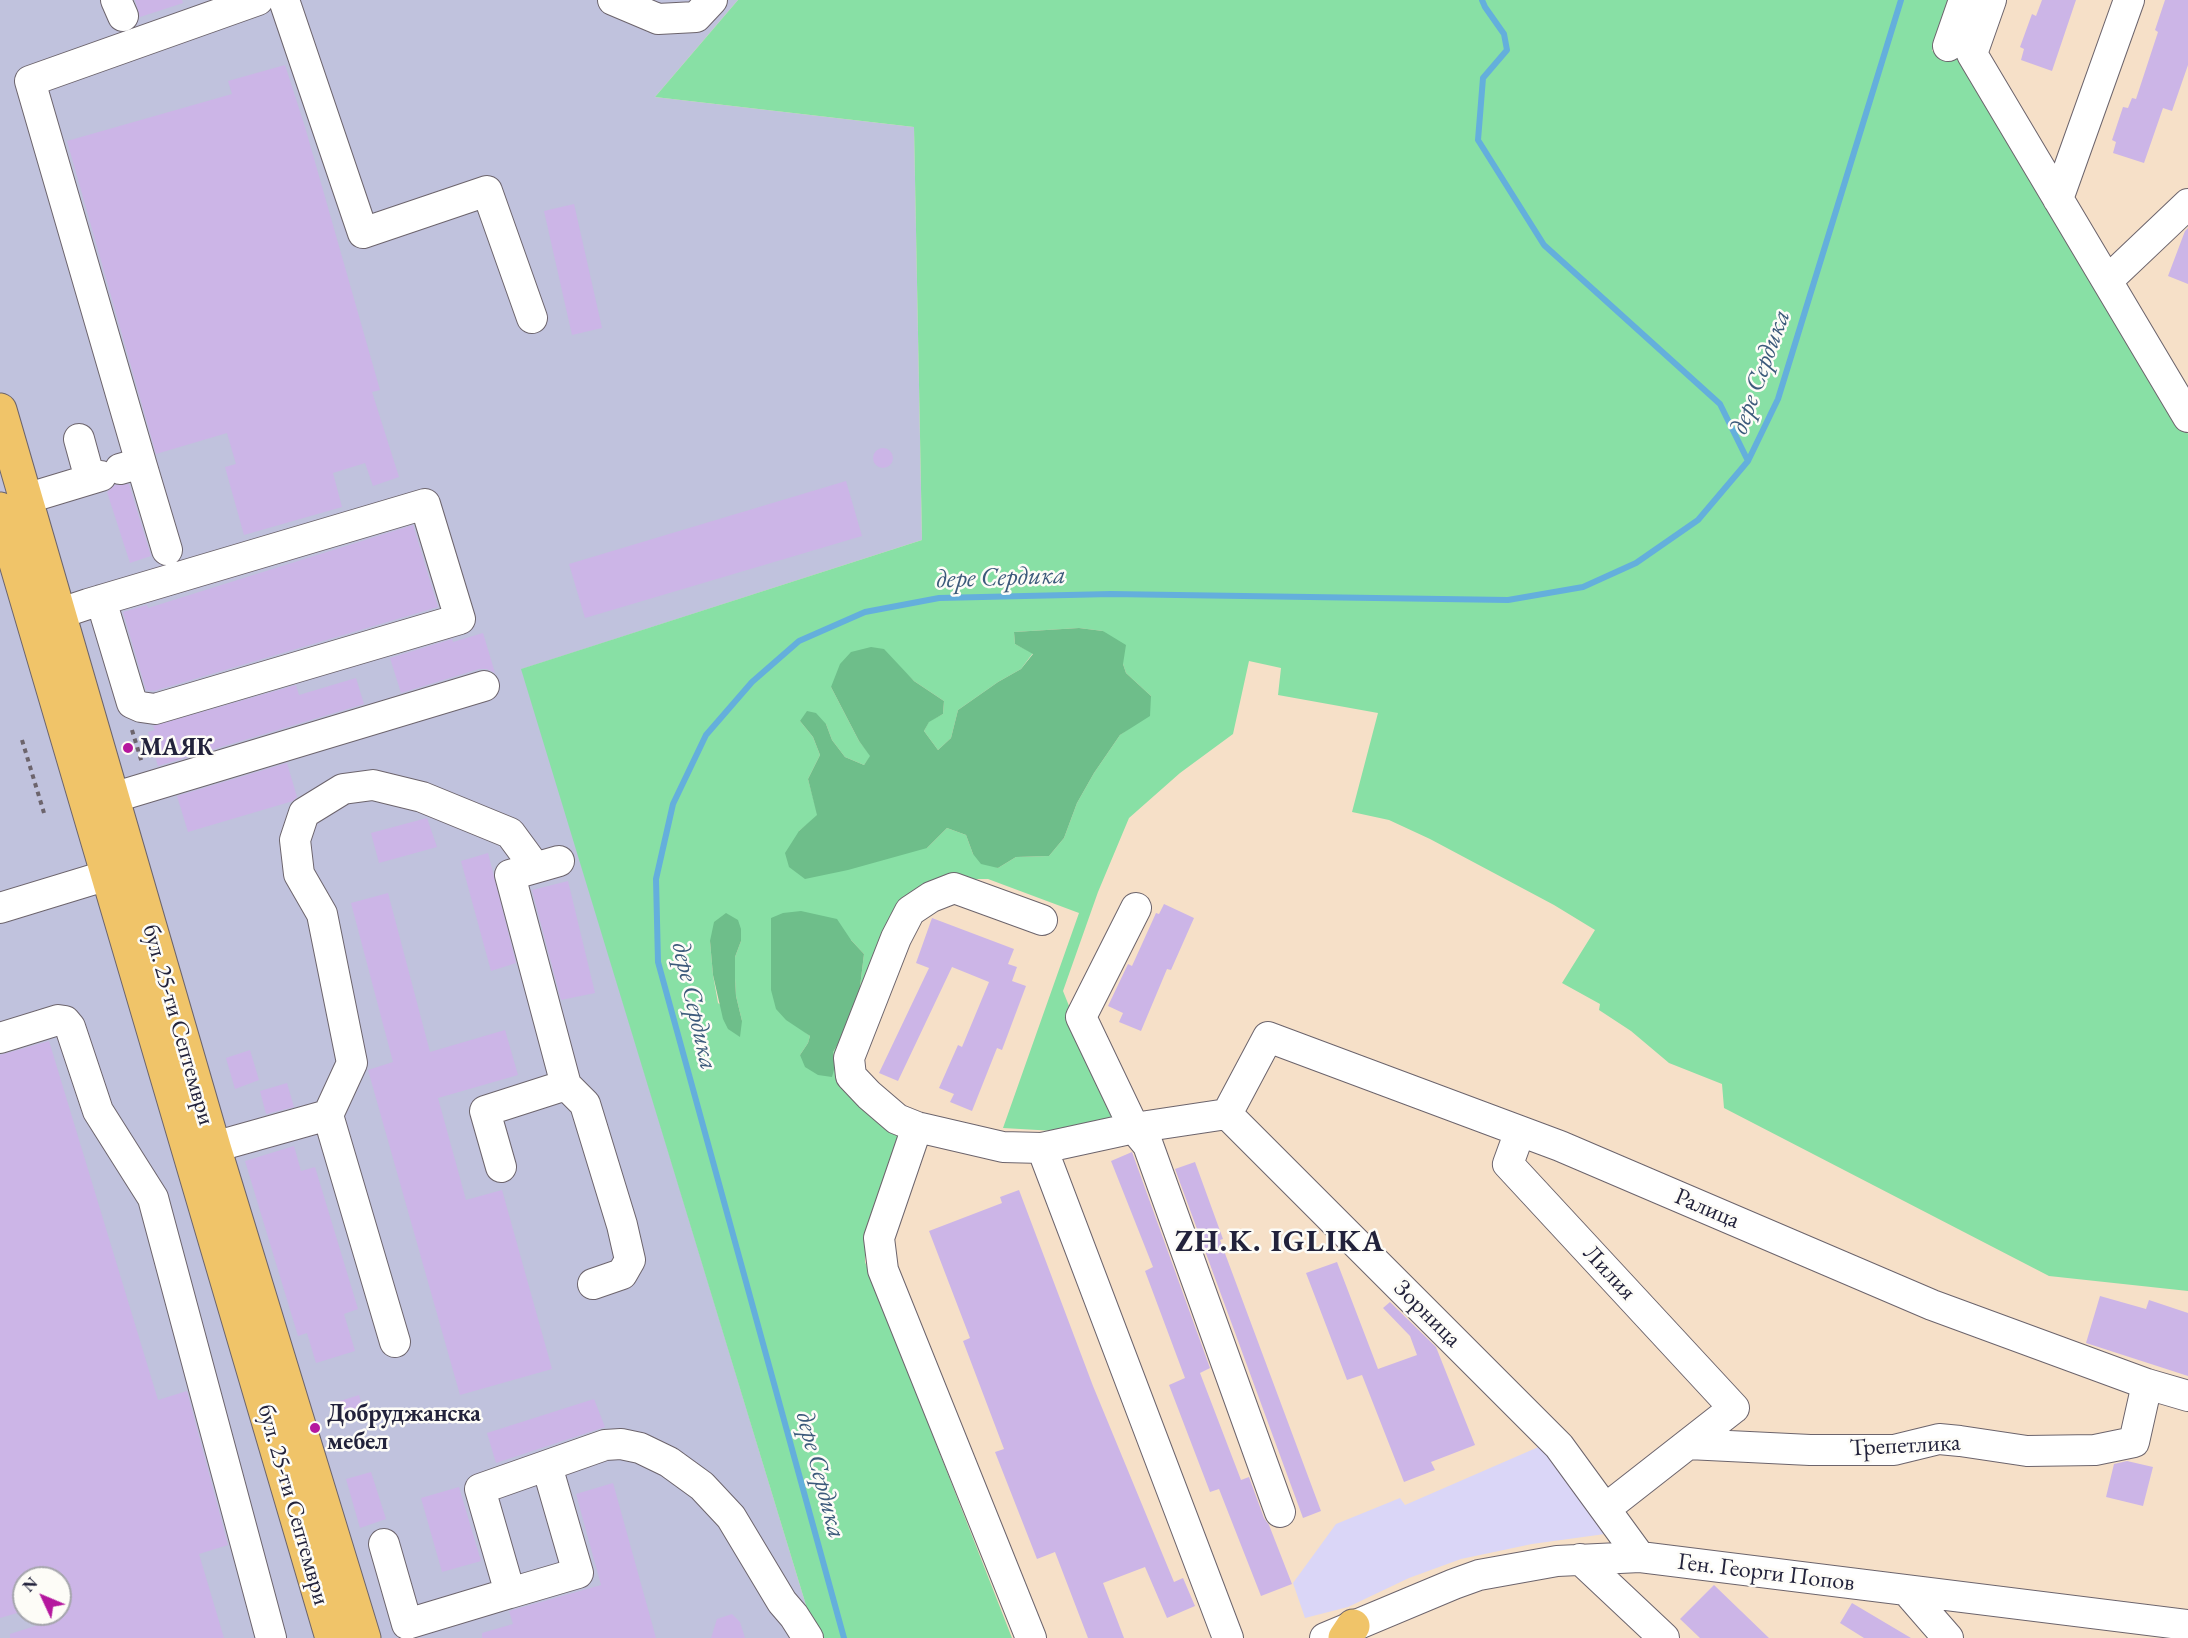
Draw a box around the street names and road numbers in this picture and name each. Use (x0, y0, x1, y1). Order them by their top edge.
street label: бул. 25-ти Септември (136, 921, 220, 1129)
street label: Ралица (1670, 1183, 1744, 1235)
street label: Лилия (1576, 1240, 1642, 1306)
street label: Зорница (1387, 1274, 1467, 1354)
street label: бул. 25-ти Септември (251, 1401, 335, 1609)
street label: Трепетлика (1849, 1429, 1961, 1463)
street label: Ген. Георги Попов (1676, 1548, 1856, 1598)

